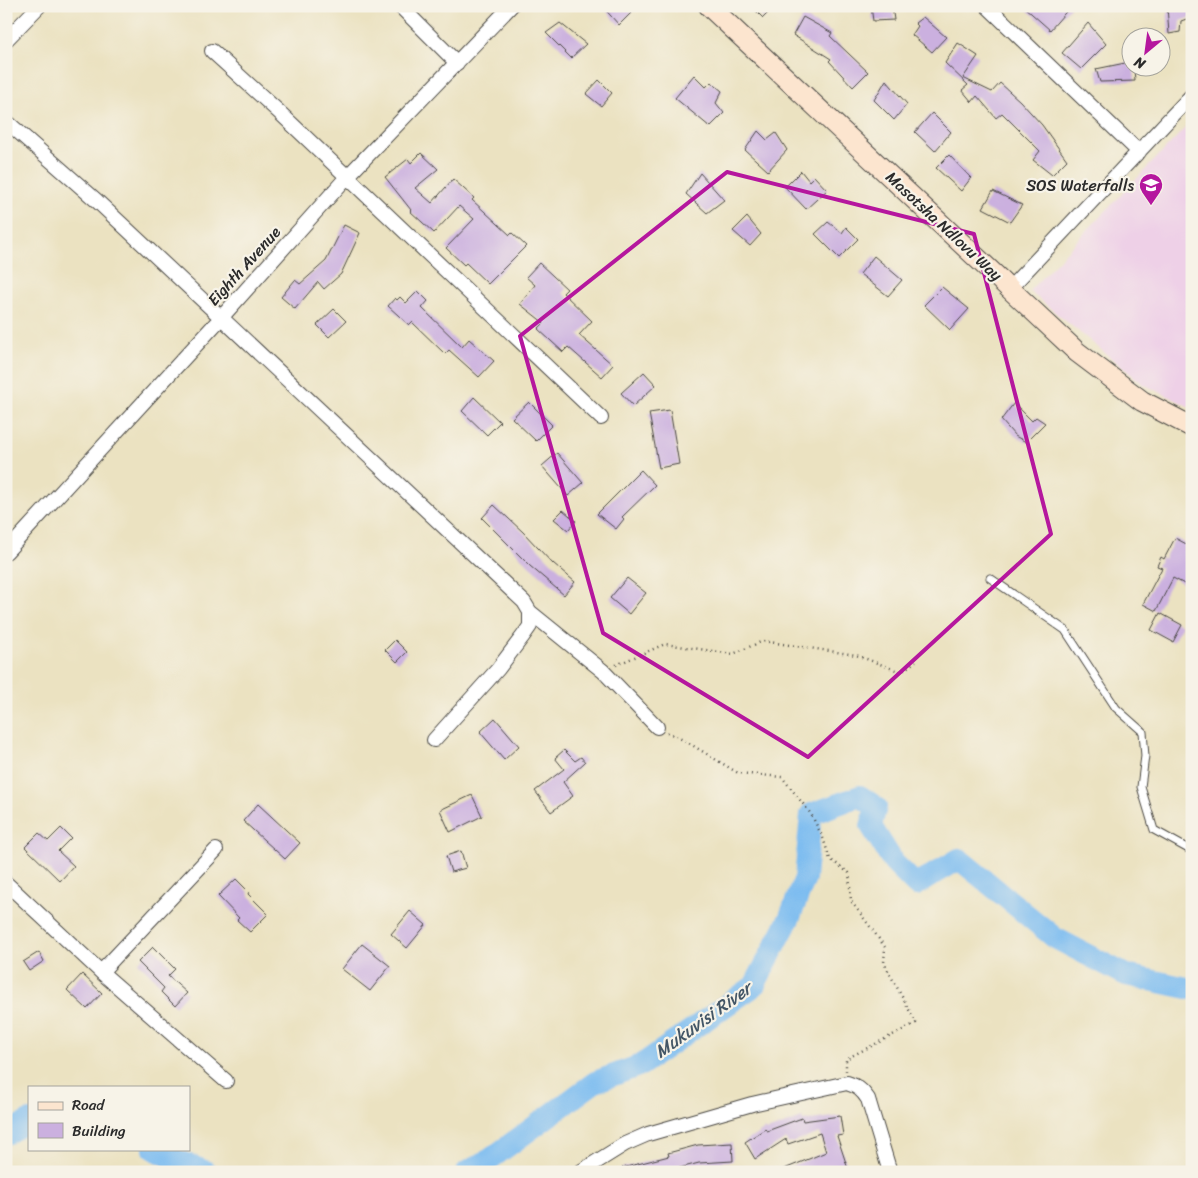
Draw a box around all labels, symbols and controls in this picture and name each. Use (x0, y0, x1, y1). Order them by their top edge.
north arrow (1120, 28, 1170, 78)
text: N (1129, 50, 1151, 77)
street label: Masotsha Ndlovu Way (879, 164, 1010, 289)
place label: SOS Waterfalls (1026, 171, 1134, 200)
school or university icon: SOS Waterfalls (1138, 172, 1164, 206)
street label: Eighth Avenue (200, 219, 288, 313)
water label: Mukuvisi River (647, 971, 762, 1067)
legend (28, 1086, 190, 1150)
text: Road (72, 1092, 105, 1118)
text: Building (72, 1118, 126, 1144)

